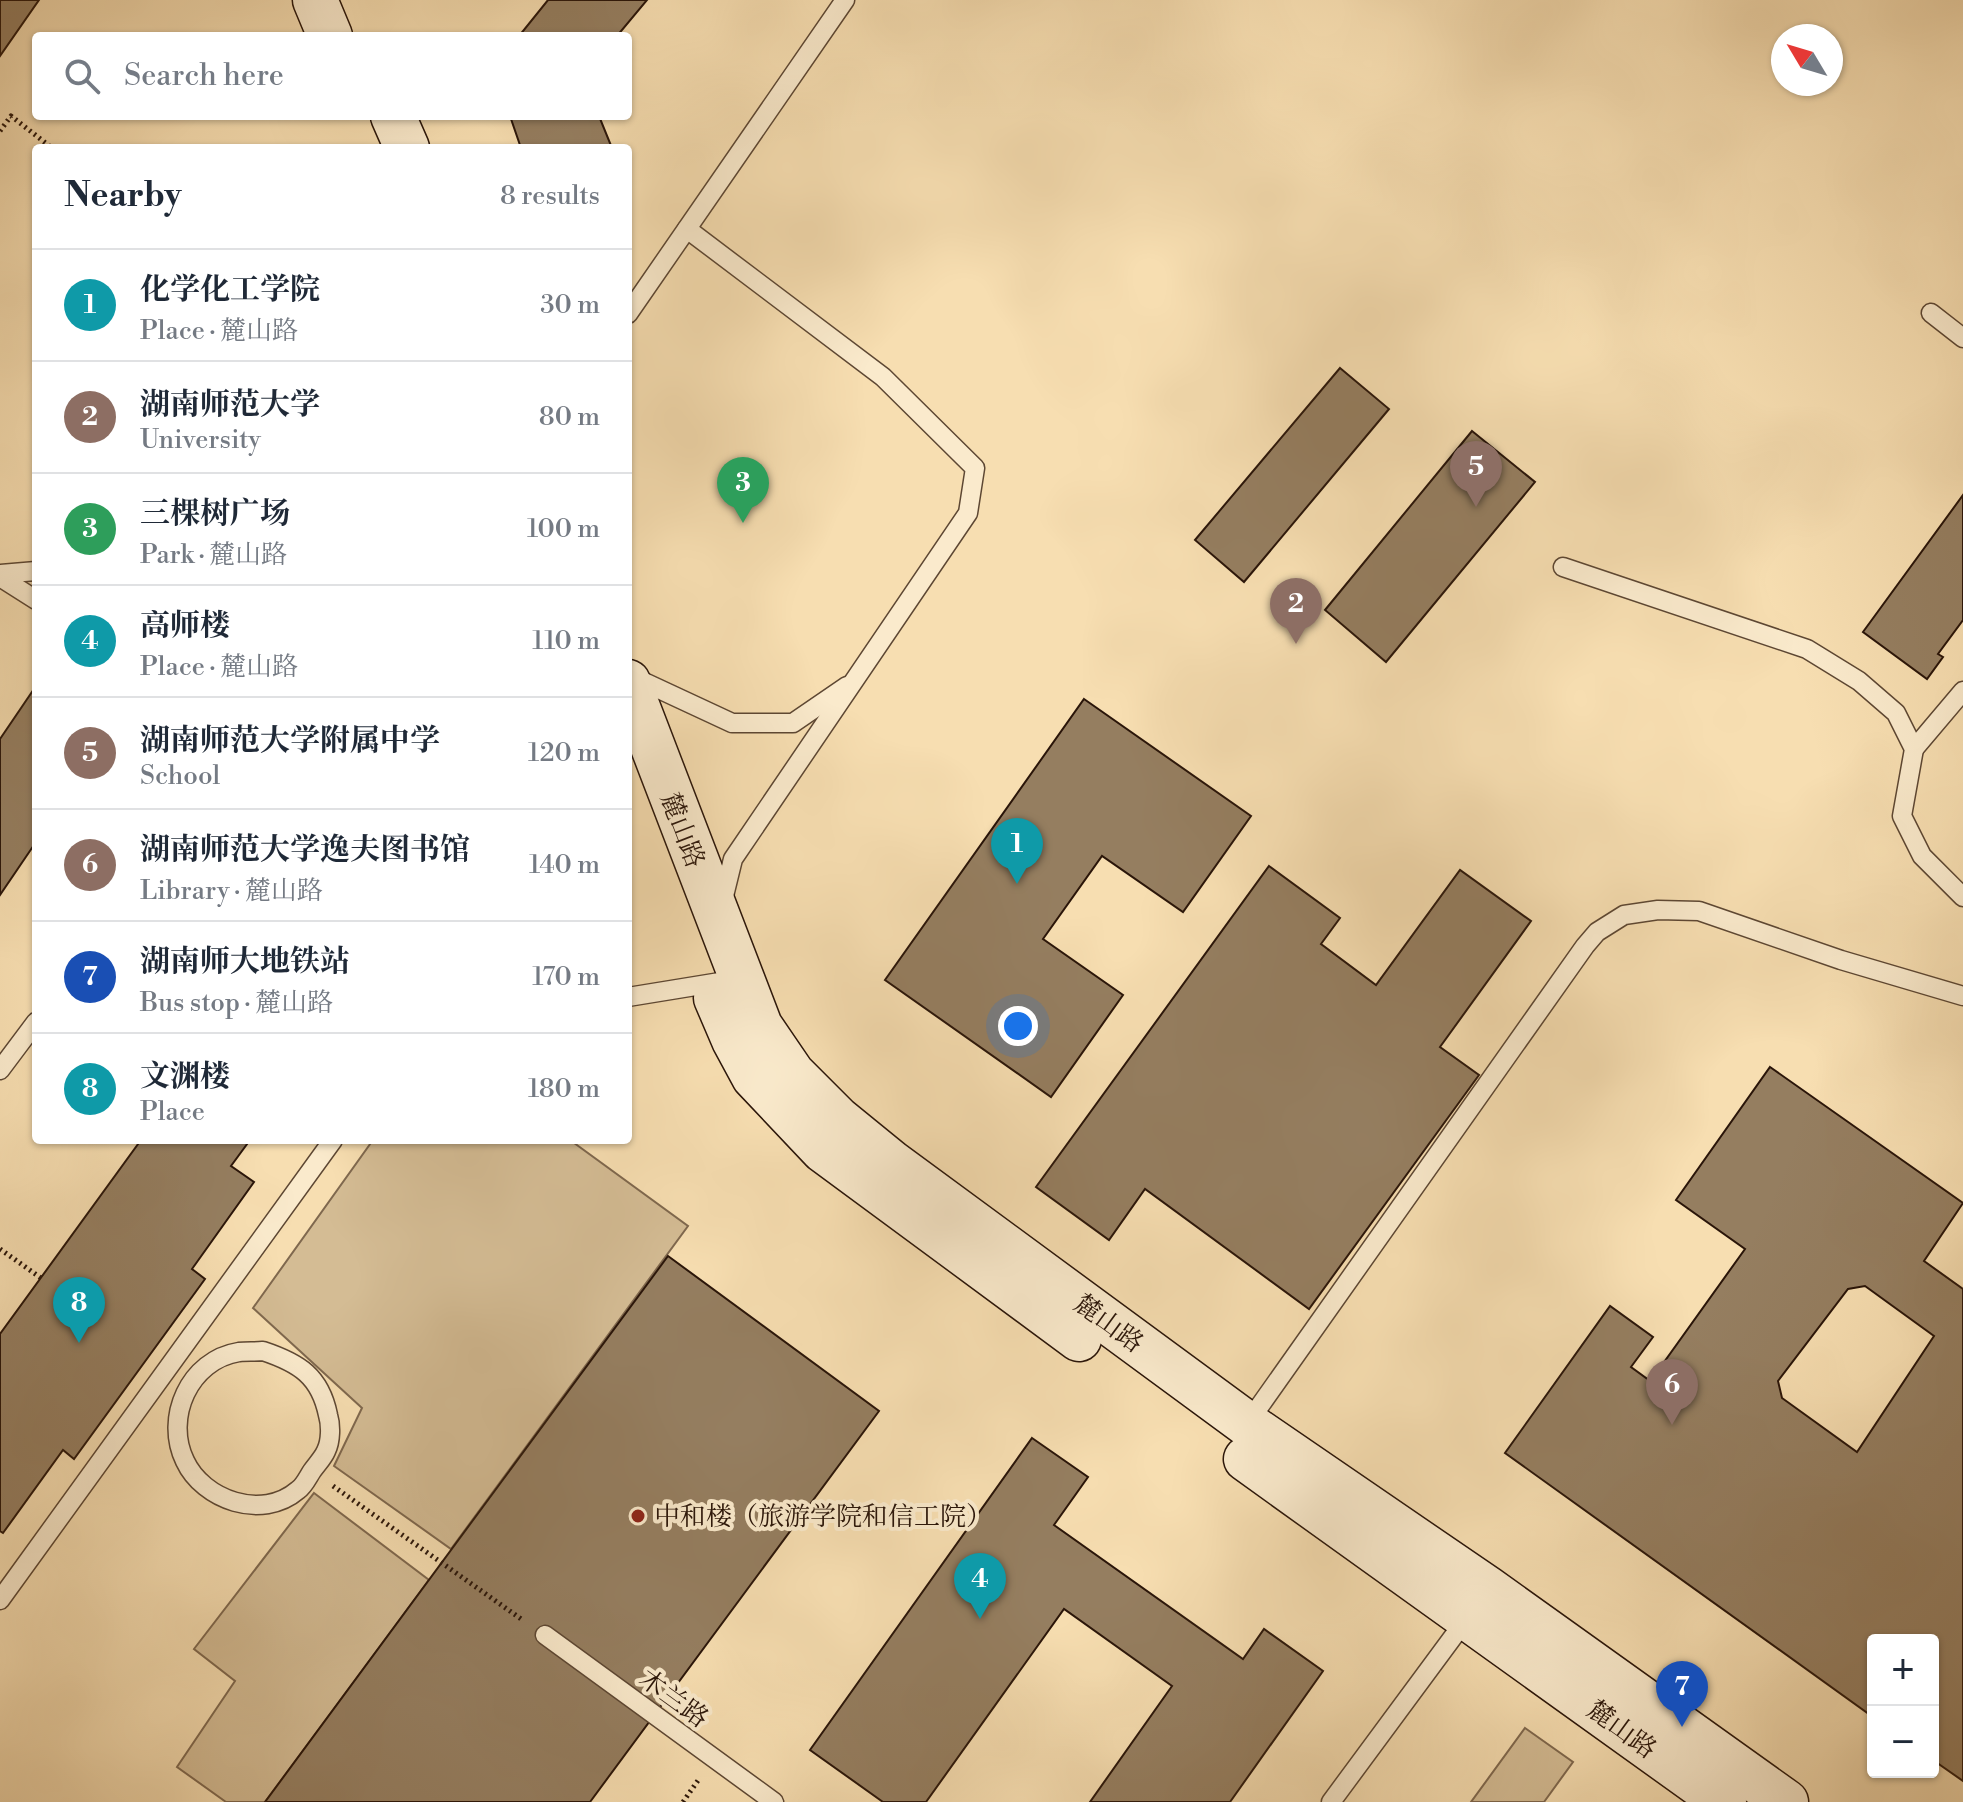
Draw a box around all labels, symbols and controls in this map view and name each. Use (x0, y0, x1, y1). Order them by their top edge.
north arrow (1771, 24, 1843, 96)
search box (32, 32, 632, 120)
icon: search (60, 54, 104, 98)
text: Search here (124, 57, 284, 95)
text: Nearby (64, 175, 182, 217)
text: 8 results (500, 180, 600, 212)
text: 化学化工学院 (140, 271, 320, 309)
text: 1 (84, 289, 96, 321)
text: 30 m (540, 289, 600, 321)
text: Place · 麓山路 (140, 315, 298, 347)
text: 湖南师范大学 (140, 386, 320, 424)
text: 2 (82, 401, 98, 433)
text: 80 m (539, 401, 600, 433)
text: University (140, 424, 261, 456)
pin: 5 (1450, 441, 1502, 507)
pin: 3 (717, 457, 769, 523)
text: 三棵树广场 (140, 495, 290, 533)
text: 3 (82, 513, 98, 545)
text: 100 m (527, 513, 600, 545)
text: Park · 麓山路 (140, 539, 287, 571)
pin: 2 (1270, 578, 1322, 644)
text: 高师楼 (140, 607, 230, 645)
text: 4 (81, 625, 99, 657)
text: 110 m (532, 625, 600, 657)
text: Place · 麓山路 (140, 651, 298, 683)
text: 湖南师范大学附属中学 (140, 722, 440, 760)
text: 5 (82, 737, 98, 769)
text: 120 m (528, 737, 600, 769)
text: School (140, 760, 220, 792)
street label: 麓山路 (653, 788, 711, 873)
pin: 1 (991, 818, 1043, 884)
text: 湖南师范大学逸夫图书馆 (140, 831, 470, 869)
text: 6 (82, 849, 98, 881)
text: 140 m (529, 849, 600, 881)
text: Library · 麓山路 (140, 875, 323, 907)
text: 湖南师大地铁站 (140, 943, 350, 981)
text: 7 (82, 961, 98, 993)
text: 170 m (532, 961, 600, 993)
text: Bus stop · 麓山路 (140, 987, 333, 1019)
your location (998, 1006, 1038, 1046)
text: 文渊楼 (140, 1058, 230, 1096)
text: 8 (82, 1073, 98, 1105)
text: 180 m (528, 1073, 600, 1105)
text: Place (140, 1096, 205, 1128)
pin: 8 (53, 1277, 105, 1343)
street label: 麓山路 (1067, 1288, 1149, 1360)
pin: 6 (1646, 1359, 1698, 1425)
place label: 中和楼（旅游学院和信工院） (654, 1501, 992, 1533)
marker: 中和楼（旅游学院和信工院） (629, 1507, 647, 1525)
pin: 4 (954, 1553, 1006, 1619)
map controls (1867, 1634, 1939, 1778)
button: + (1867, 1634, 1939, 1706)
pin: 7 (1656, 1661, 1708, 1727)
street label: 木兰路 (632, 1663, 714, 1735)
street label: 麓山路 (1580, 1694, 1662, 1766)
button: − (1867, 1706, 1939, 1778)

